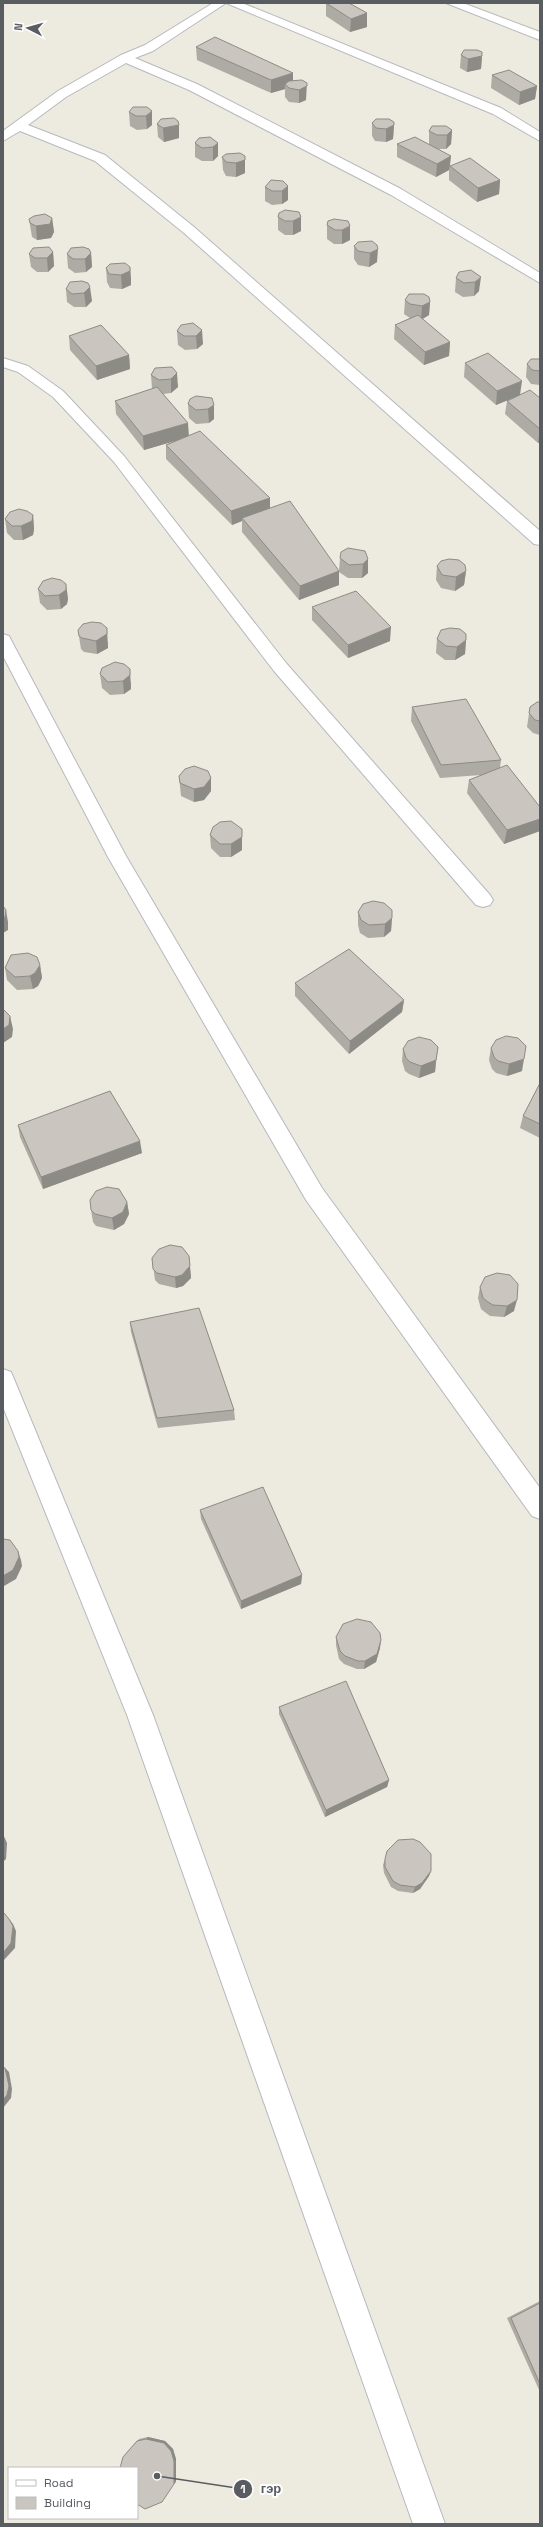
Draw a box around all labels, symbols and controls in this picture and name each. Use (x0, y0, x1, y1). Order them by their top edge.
north arrow (8, 8, 48, 48)
text: N (11, 23, 25, 31)
legend (8, 2467, 138, 2519)
text: Road (44, 2475, 73, 2491)
callout: гэр (233, 2476, 289, 2501)
text: гэр (261, 2480, 281, 2497)
text: 1 (240, 2481, 246, 2497)
text: Building (44, 2495, 91, 2511)

